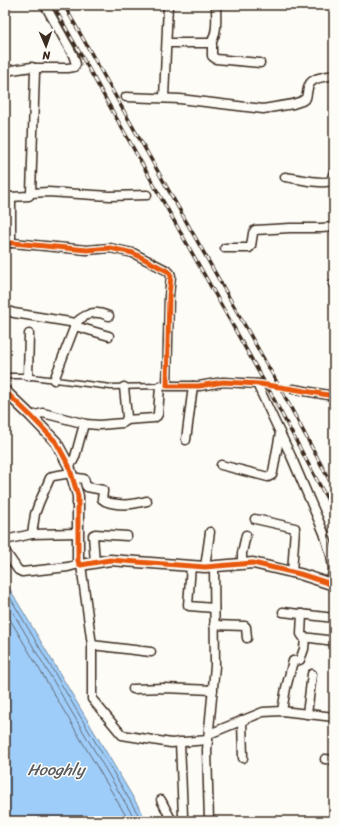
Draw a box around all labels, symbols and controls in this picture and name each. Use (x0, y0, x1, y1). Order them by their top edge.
north arrow (26, 26, 66, 66)
text: N (42, 46, 51, 65)
water label: Hooghly (28, 755, 87, 784)

